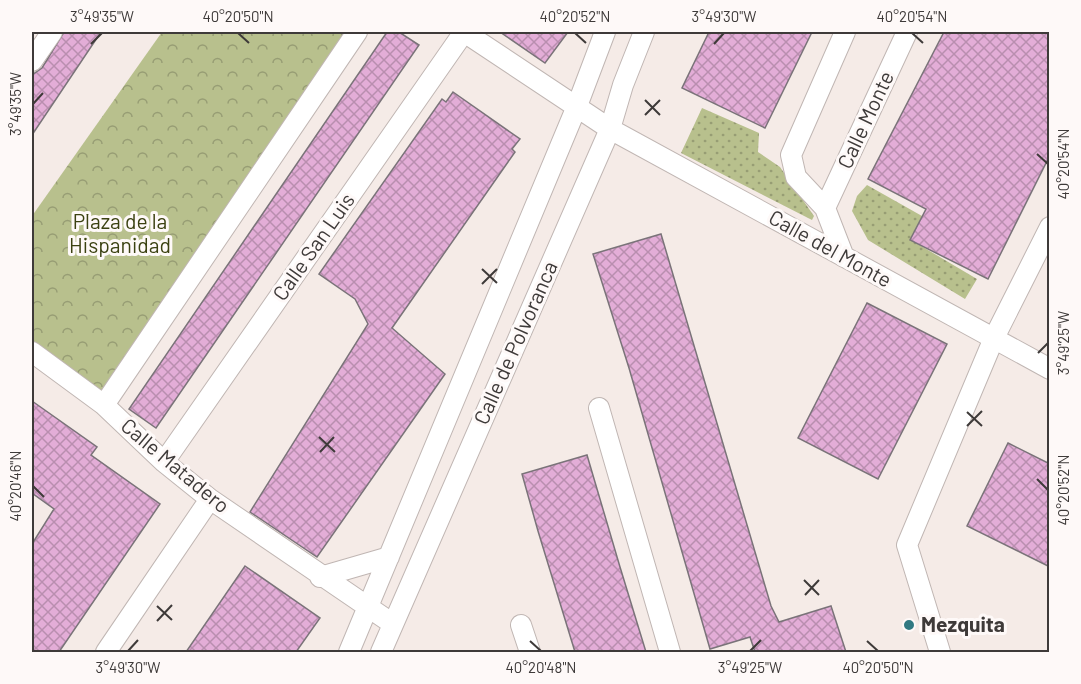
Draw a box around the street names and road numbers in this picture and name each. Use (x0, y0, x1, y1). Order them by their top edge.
street label: Calle Monte (831, 67, 898, 172)
street label: Calle San Luis (267, 188, 359, 305)
street label: Calle del Monte (765, 204, 896, 292)
street label: Calle de Polvoranca (467, 257, 562, 428)
street label: Calle Matadero (117, 412, 235, 518)

